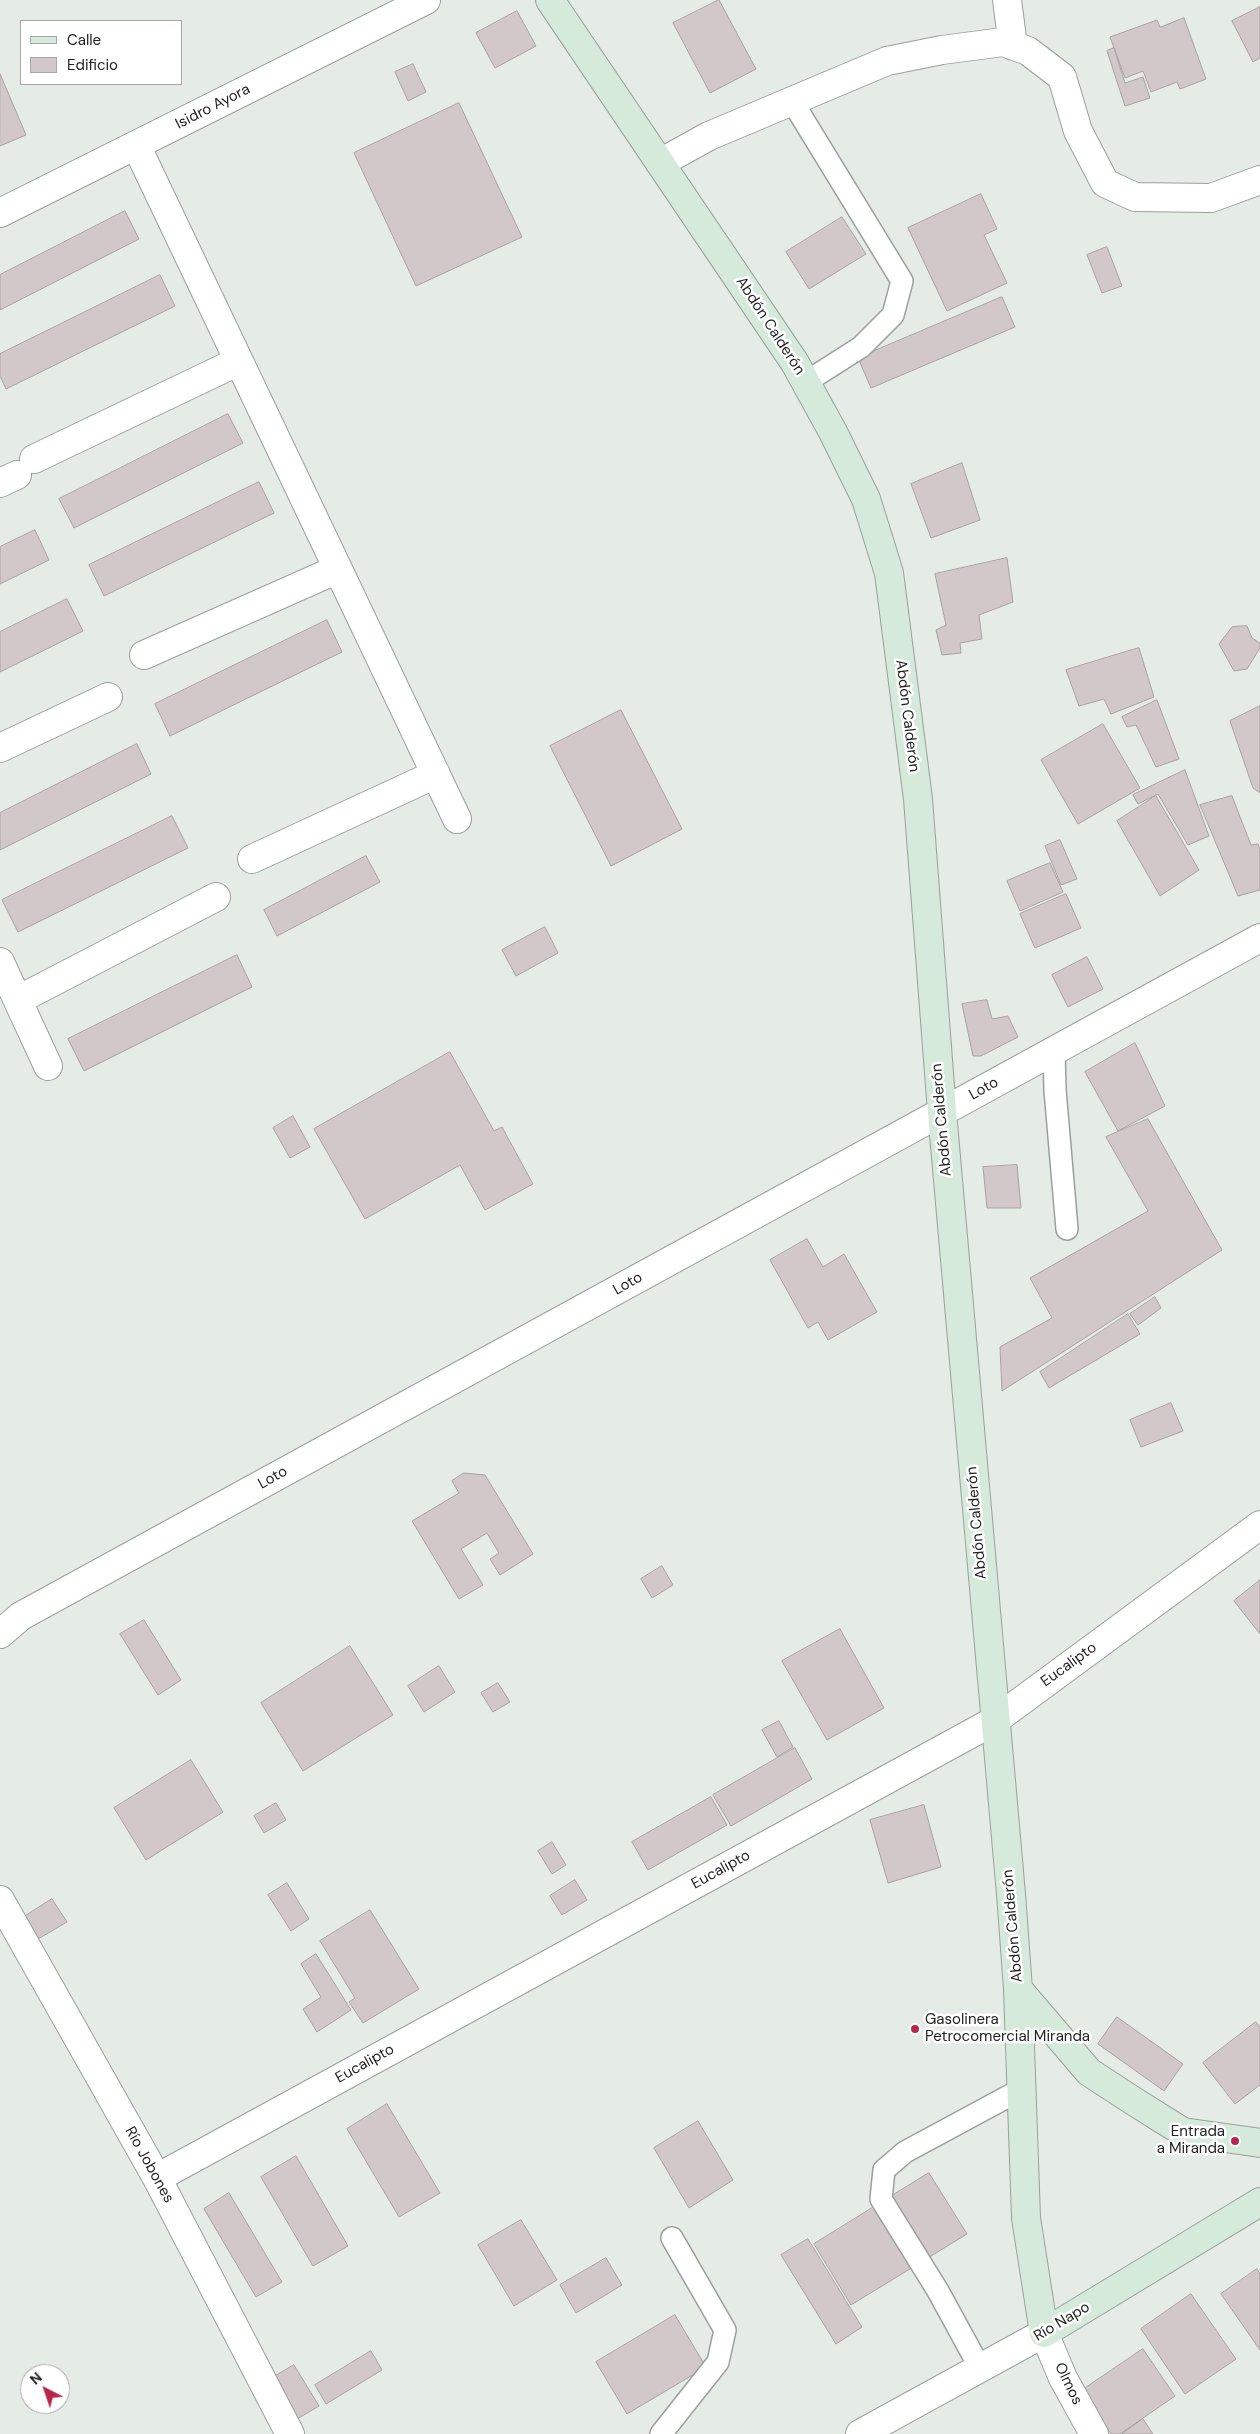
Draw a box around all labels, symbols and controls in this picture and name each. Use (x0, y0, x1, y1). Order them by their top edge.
legend (20, 20, 182, 85)
text: Calle (67, 30, 101, 50)
text: Edificio (67, 55, 118, 75)
street label: Isidro Ayora (173, 80, 253, 134)
street label: Abdón Calderón (732, 274, 808, 378)
street label: Abdón Calderón (891, 659, 923, 773)
street label: Abdón Calderón (928, 1063, 956, 1177)
street label: Loto (966, 1074, 1002, 1104)
street label: Loto (610, 1269, 646, 1299)
street label: Loto (255, 1463, 291, 1493)
street label: Abdón Calderón (963, 1466, 991, 1580)
street label: Eucalipto (1038, 1639, 1100, 1691)
street label: Eucalipto (688, 1847, 754, 1893)
street label: Abdón Calderón (999, 1869, 1027, 1983)
place label: Gasolinera Petrocomercial Miranda (925, 2011, 1090, 2046)
marker: Gasolinera Petrocomercial Miranda (909, 2023, 921, 2035)
street label: Eucalipto (332, 2041, 398, 2087)
place label: Entrada a Miranda (1157, 2123, 1225, 2158)
street label: Río Jobones (121, 2124, 177, 2206)
marker: Entrada a Miranda (1229, 2135, 1241, 2147)
street label: Río Napo (1031, 2298, 1093, 2346)
street label: Olmos (1050, 2360, 1086, 2408)
north arrow (20, 2364, 70, 2414)
text: N (26, 2368, 46, 2389)

